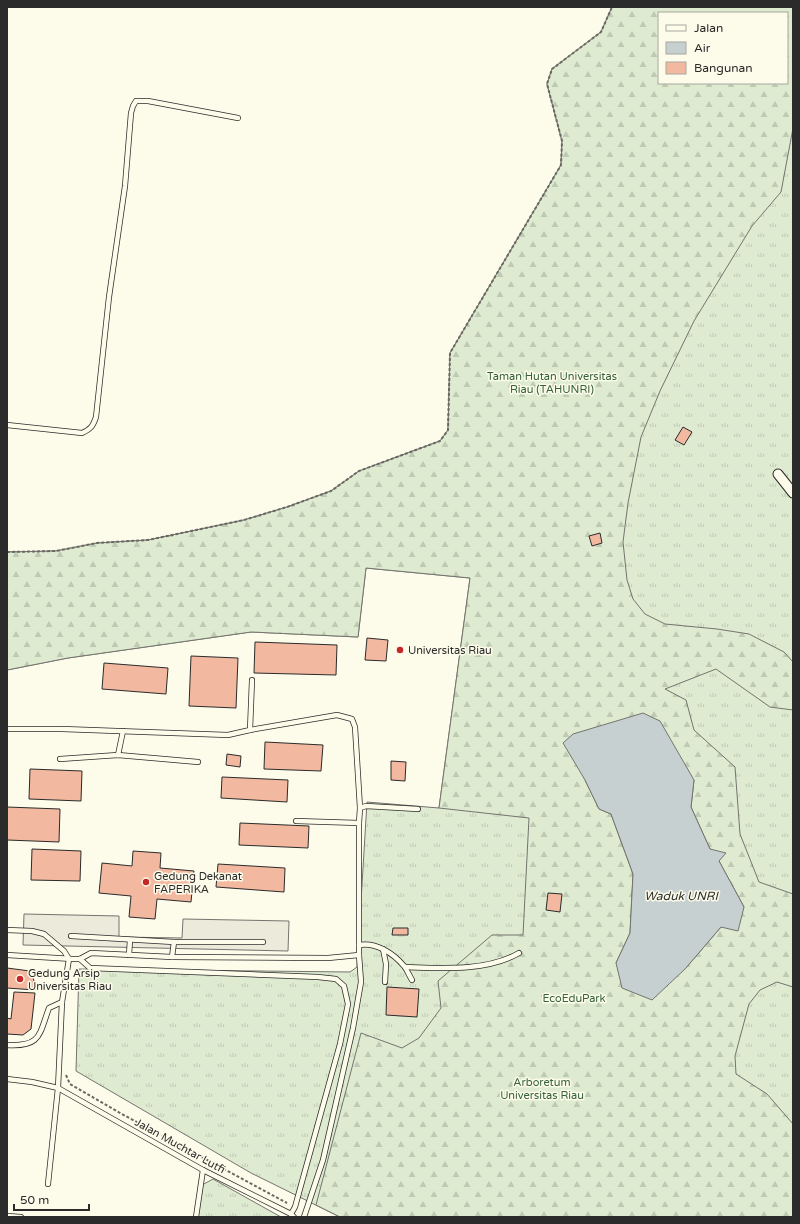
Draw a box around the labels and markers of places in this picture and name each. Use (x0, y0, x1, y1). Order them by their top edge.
place label: Universitas Riau (408, 644, 492, 657)
marker: Universitas Riau (395, 645, 405, 655)
place label: Gedung Dekanat FAPERIKA (154, 870, 242, 896)
marker: Gedung Dekanat FAPERIKA (141, 877, 151, 887)
place label: Gedung Arsip Universitas Riau (28, 967, 112, 993)
marker: Gedung Arsip Universitas Riau (15, 974, 25, 984)

